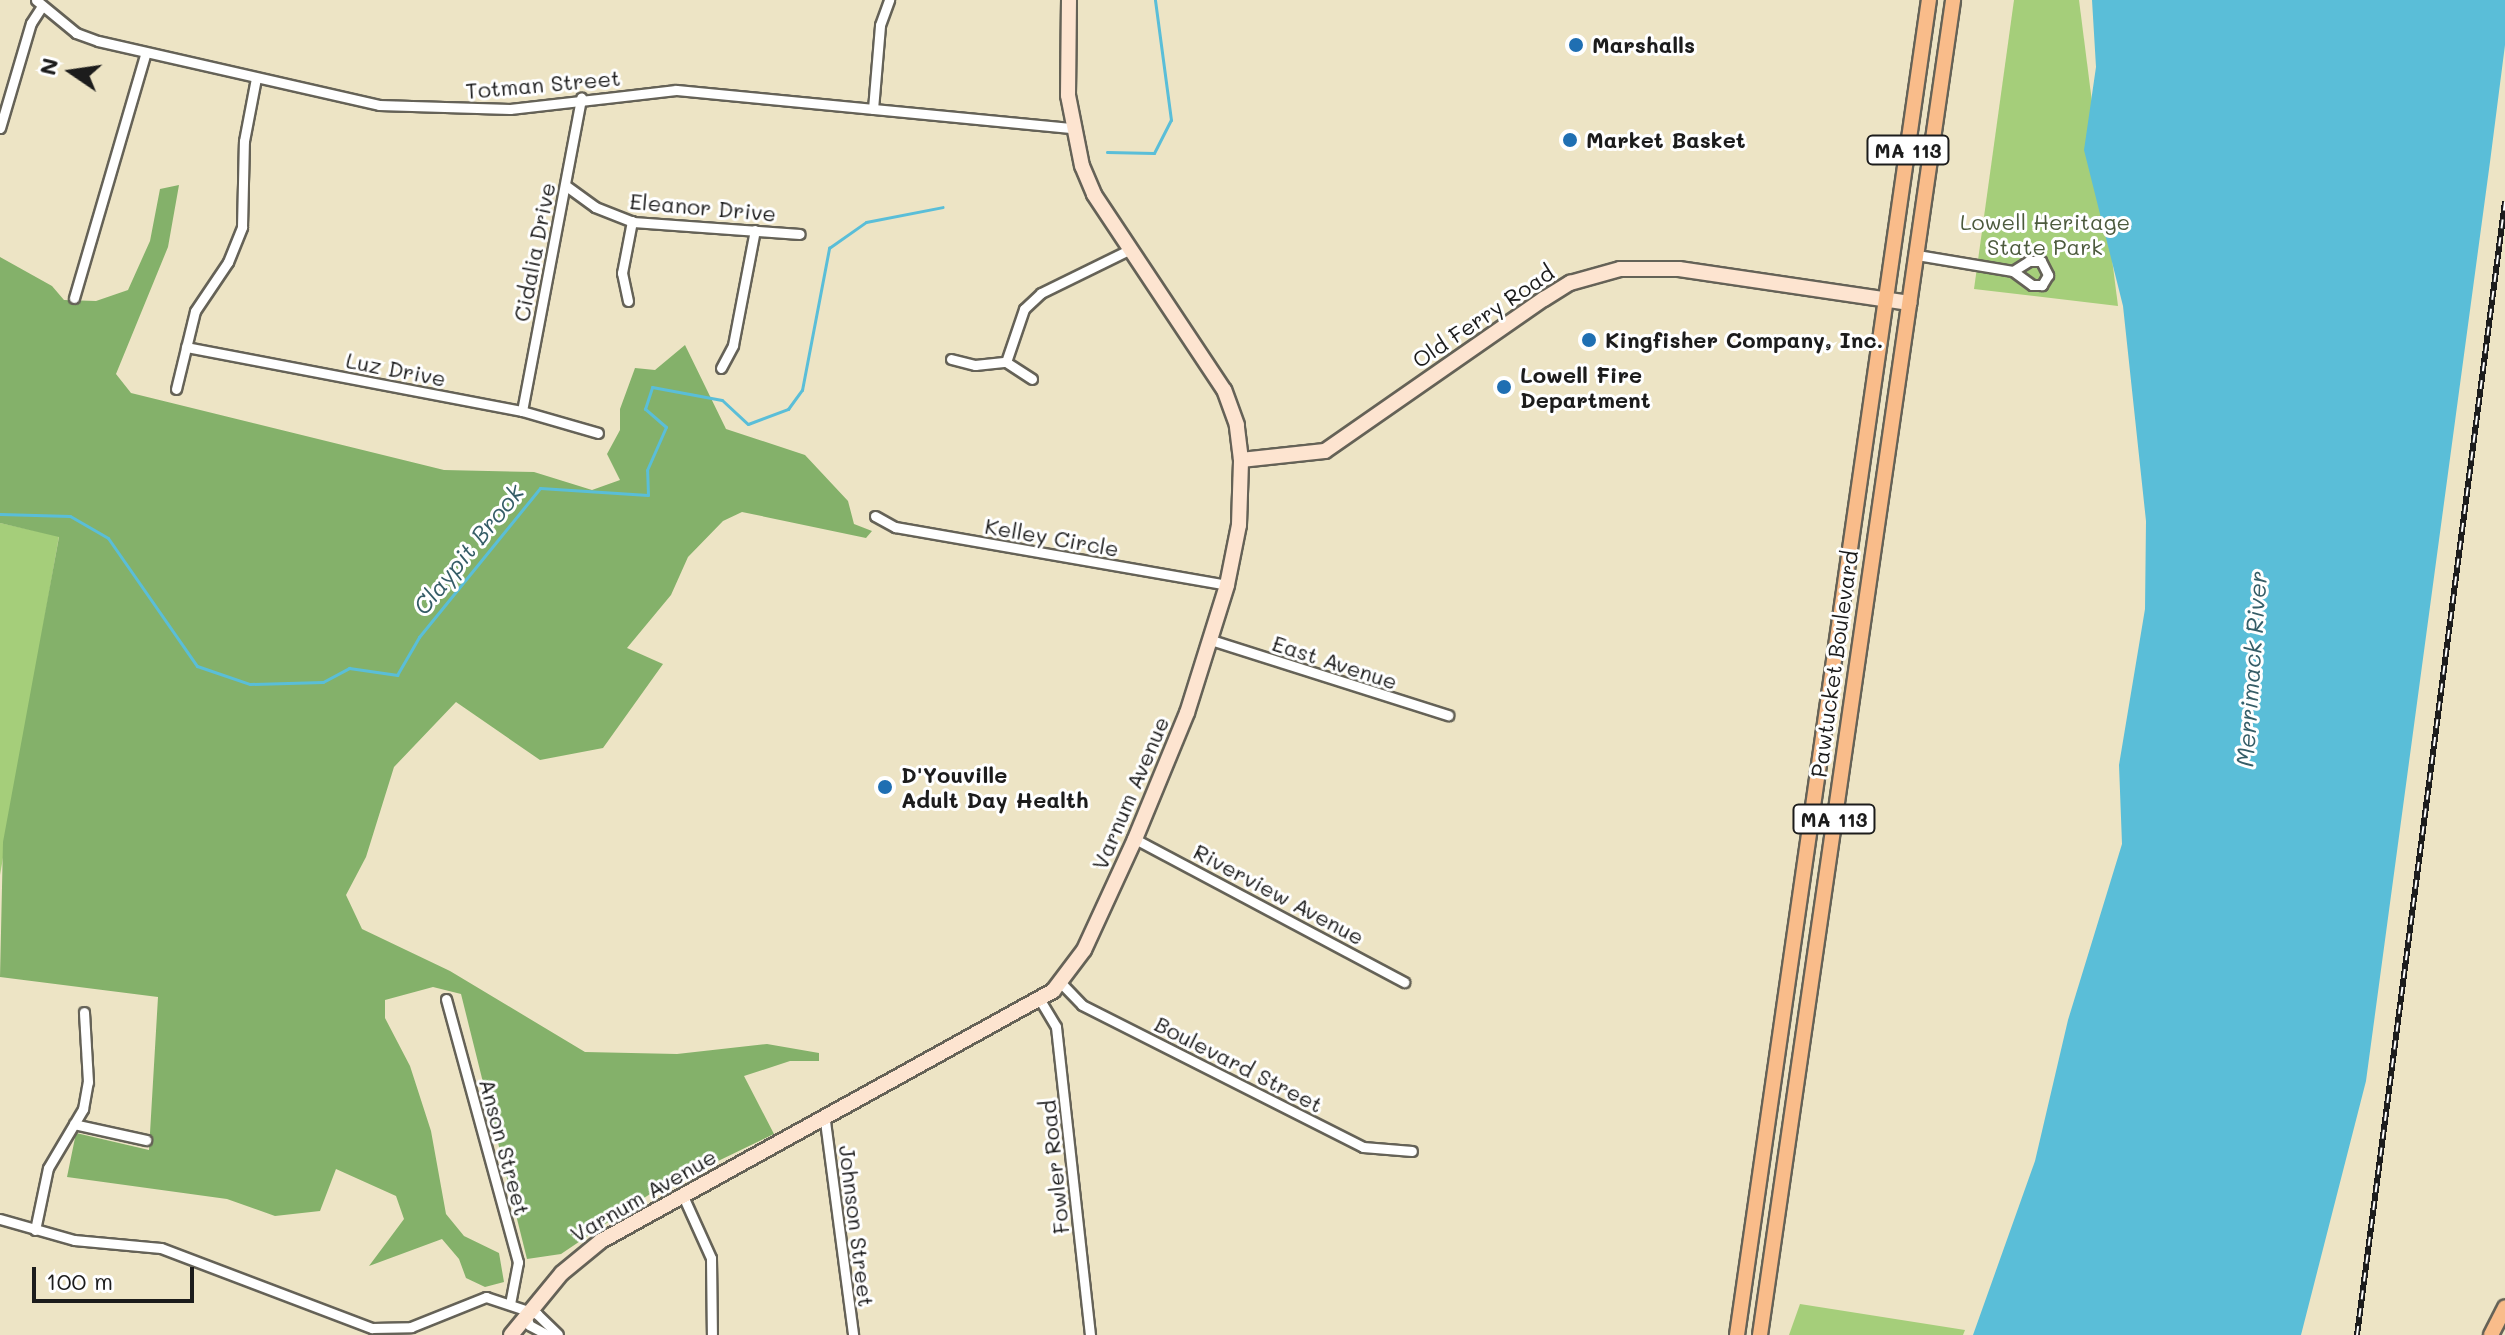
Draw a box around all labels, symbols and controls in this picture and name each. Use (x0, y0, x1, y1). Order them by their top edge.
north arrow (32, 32, 112, 112)
place label: Marshalls (1592, 32, 1695, 58)
marker: Marshalls (1567, 36, 1585, 54)
text: N (32, 55, 64, 78)
street label: Totman Street (464, 64, 622, 104)
place label: Market Basket (1586, 127, 1746, 153)
marker: Market Basket (1561, 131, 1579, 149)
road number: MA 113 (1866, 134, 1950, 166)
street label: Cidalia Drive (508, 180, 560, 324)
street label: Eleanor Drive (629, 187, 777, 227)
park label: Lowell Heritage State Park (1960, 208, 2130, 260)
street label: Old Ferry Road (1407, 259, 1559, 373)
place label: Kingfisher Company, Inc. (1605, 327, 1883, 353)
marker: Kingfisher Company, Inc. (1580, 331, 1598, 349)
street label: Luz Drive (344, 346, 448, 392)
place label: Lowell Fire Department (1520, 361, 1650, 412)
marker: Lowell Fire Department (1495, 378, 1513, 396)
water label: Claypit Brook (407, 478, 529, 620)
street label: Kelley Circle (983, 512, 1121, 562)
street label: Pawtucket Boulevard (1805, 549, 1863, 779)
water label: Merrimack River (2230, 570, 2272, 768)
street label: East Avenue (1269, 629, 1401, 695)
street label: Varnum Avenue (1086, 712, 1174, 874)
place label: D'Youville Adult Day Health (901, 761, 1088, 812)
marker: D'Youville Adult Day Health (876, 778, 894, 796)
road number: MA 113 (1792, 803, 1876, 835)
street label: Riverview Avenue (1189, 838, 1369, 950)
street label: Boulevard Street (1150, 1010, 1328, 1118)
street label: Anson Street (474, 1076, 536, 1218)
street label: Fowler Road (1034, 1099, 1074, 1235)
street label: Varnum Avenue (565, 1143, 721, 1247)
street label: Johnson Street (834, 1144, 880, 1308)
scale bar (36, 1251, 198, 1301)
text: 100 m (46, 1265, 113, 1296)

